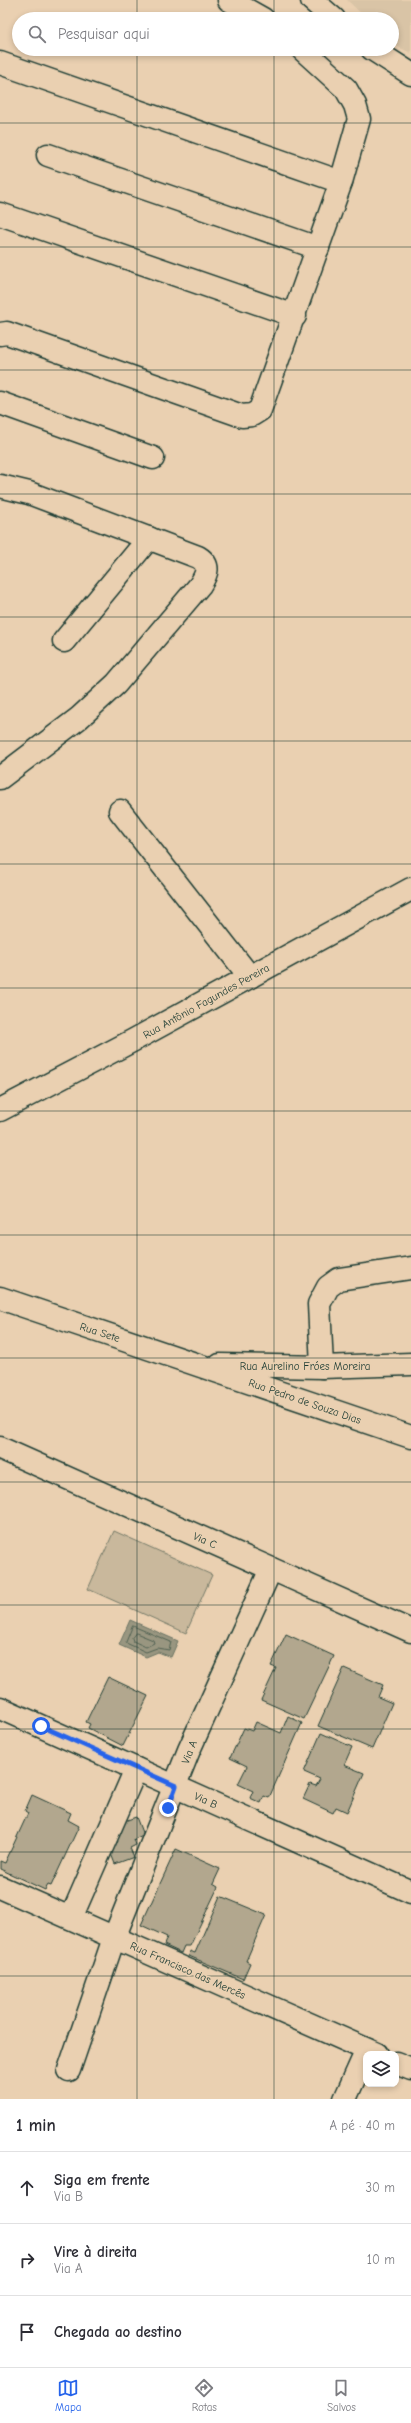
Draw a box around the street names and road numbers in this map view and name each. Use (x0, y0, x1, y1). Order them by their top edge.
street label: Rua Antônio Fagundes Pereira (141, 961, 272, 1042)
street label: Rua Sete (78, 1320, 122, 1345)
street label: Rua Aurelino Fróes Moreira (240, 1360, 370, 1373)
street label: Rua Pedro de Souza Dias (247, 1376, 363, 1427)
street label: Via C (191, 1530, 219, 1551)
street label: Via A (179, 1738, 200, 1766)
street label: Via B (192, 1790, 220, 1811)
street label: Rua Francisco das Mercês (128, 1939, 248, 2002)

